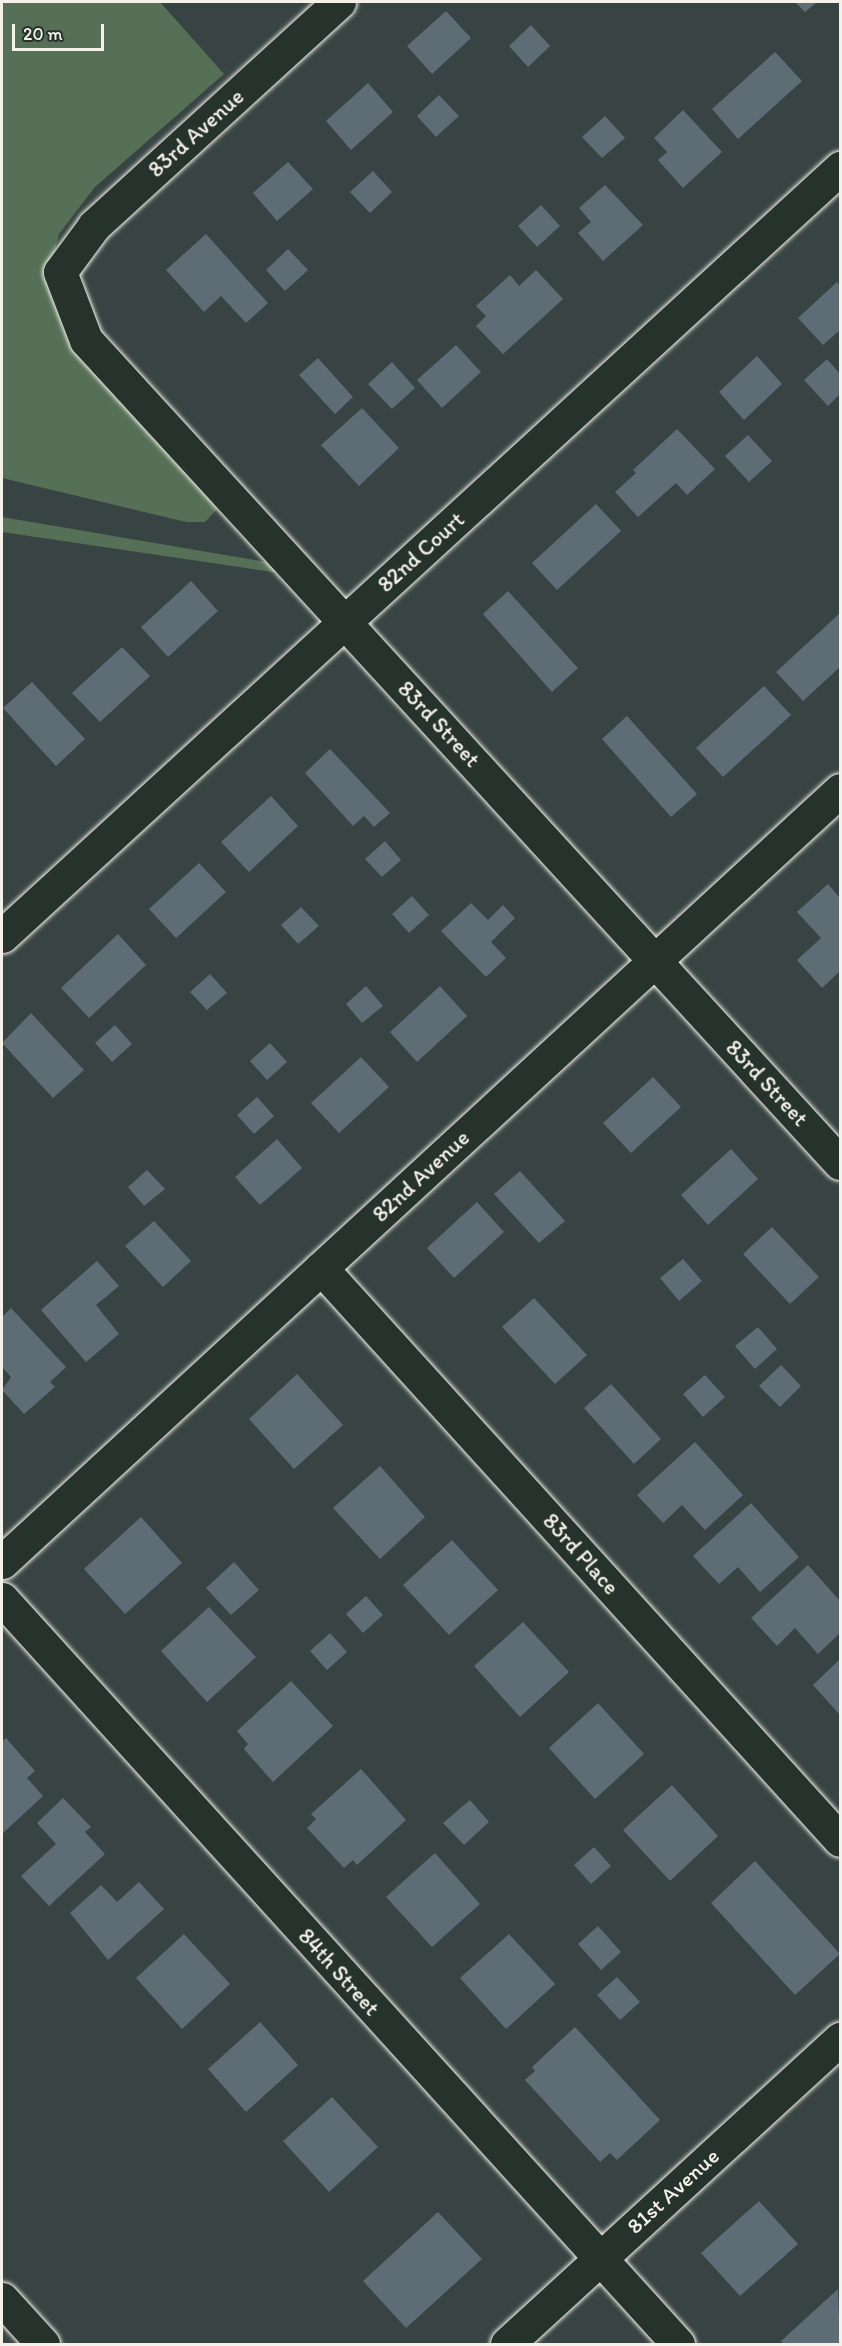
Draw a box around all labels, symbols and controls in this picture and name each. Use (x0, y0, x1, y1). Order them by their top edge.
scale bar (15, 12, 106, 50)
text: 20 m (23, 23, 63, 45)
street label: 83rd Avenue (143, 84, 249, 182)
street label: 82nd Court (372, 506, 470, 598)
street label: 83rd Street (393, 676, 485, 772)
street label: 83rd Street (721, 1035, 813, 1131)
street label: 82nd Avenue (368, 1125, 474, 1227)
street label: 83rd Place (538, 1508, 624, 1600)
street label: 84th Street (293, 1923, 385, 2021)
street label: 81st Avenue (622, 2143, 724, 2239)

